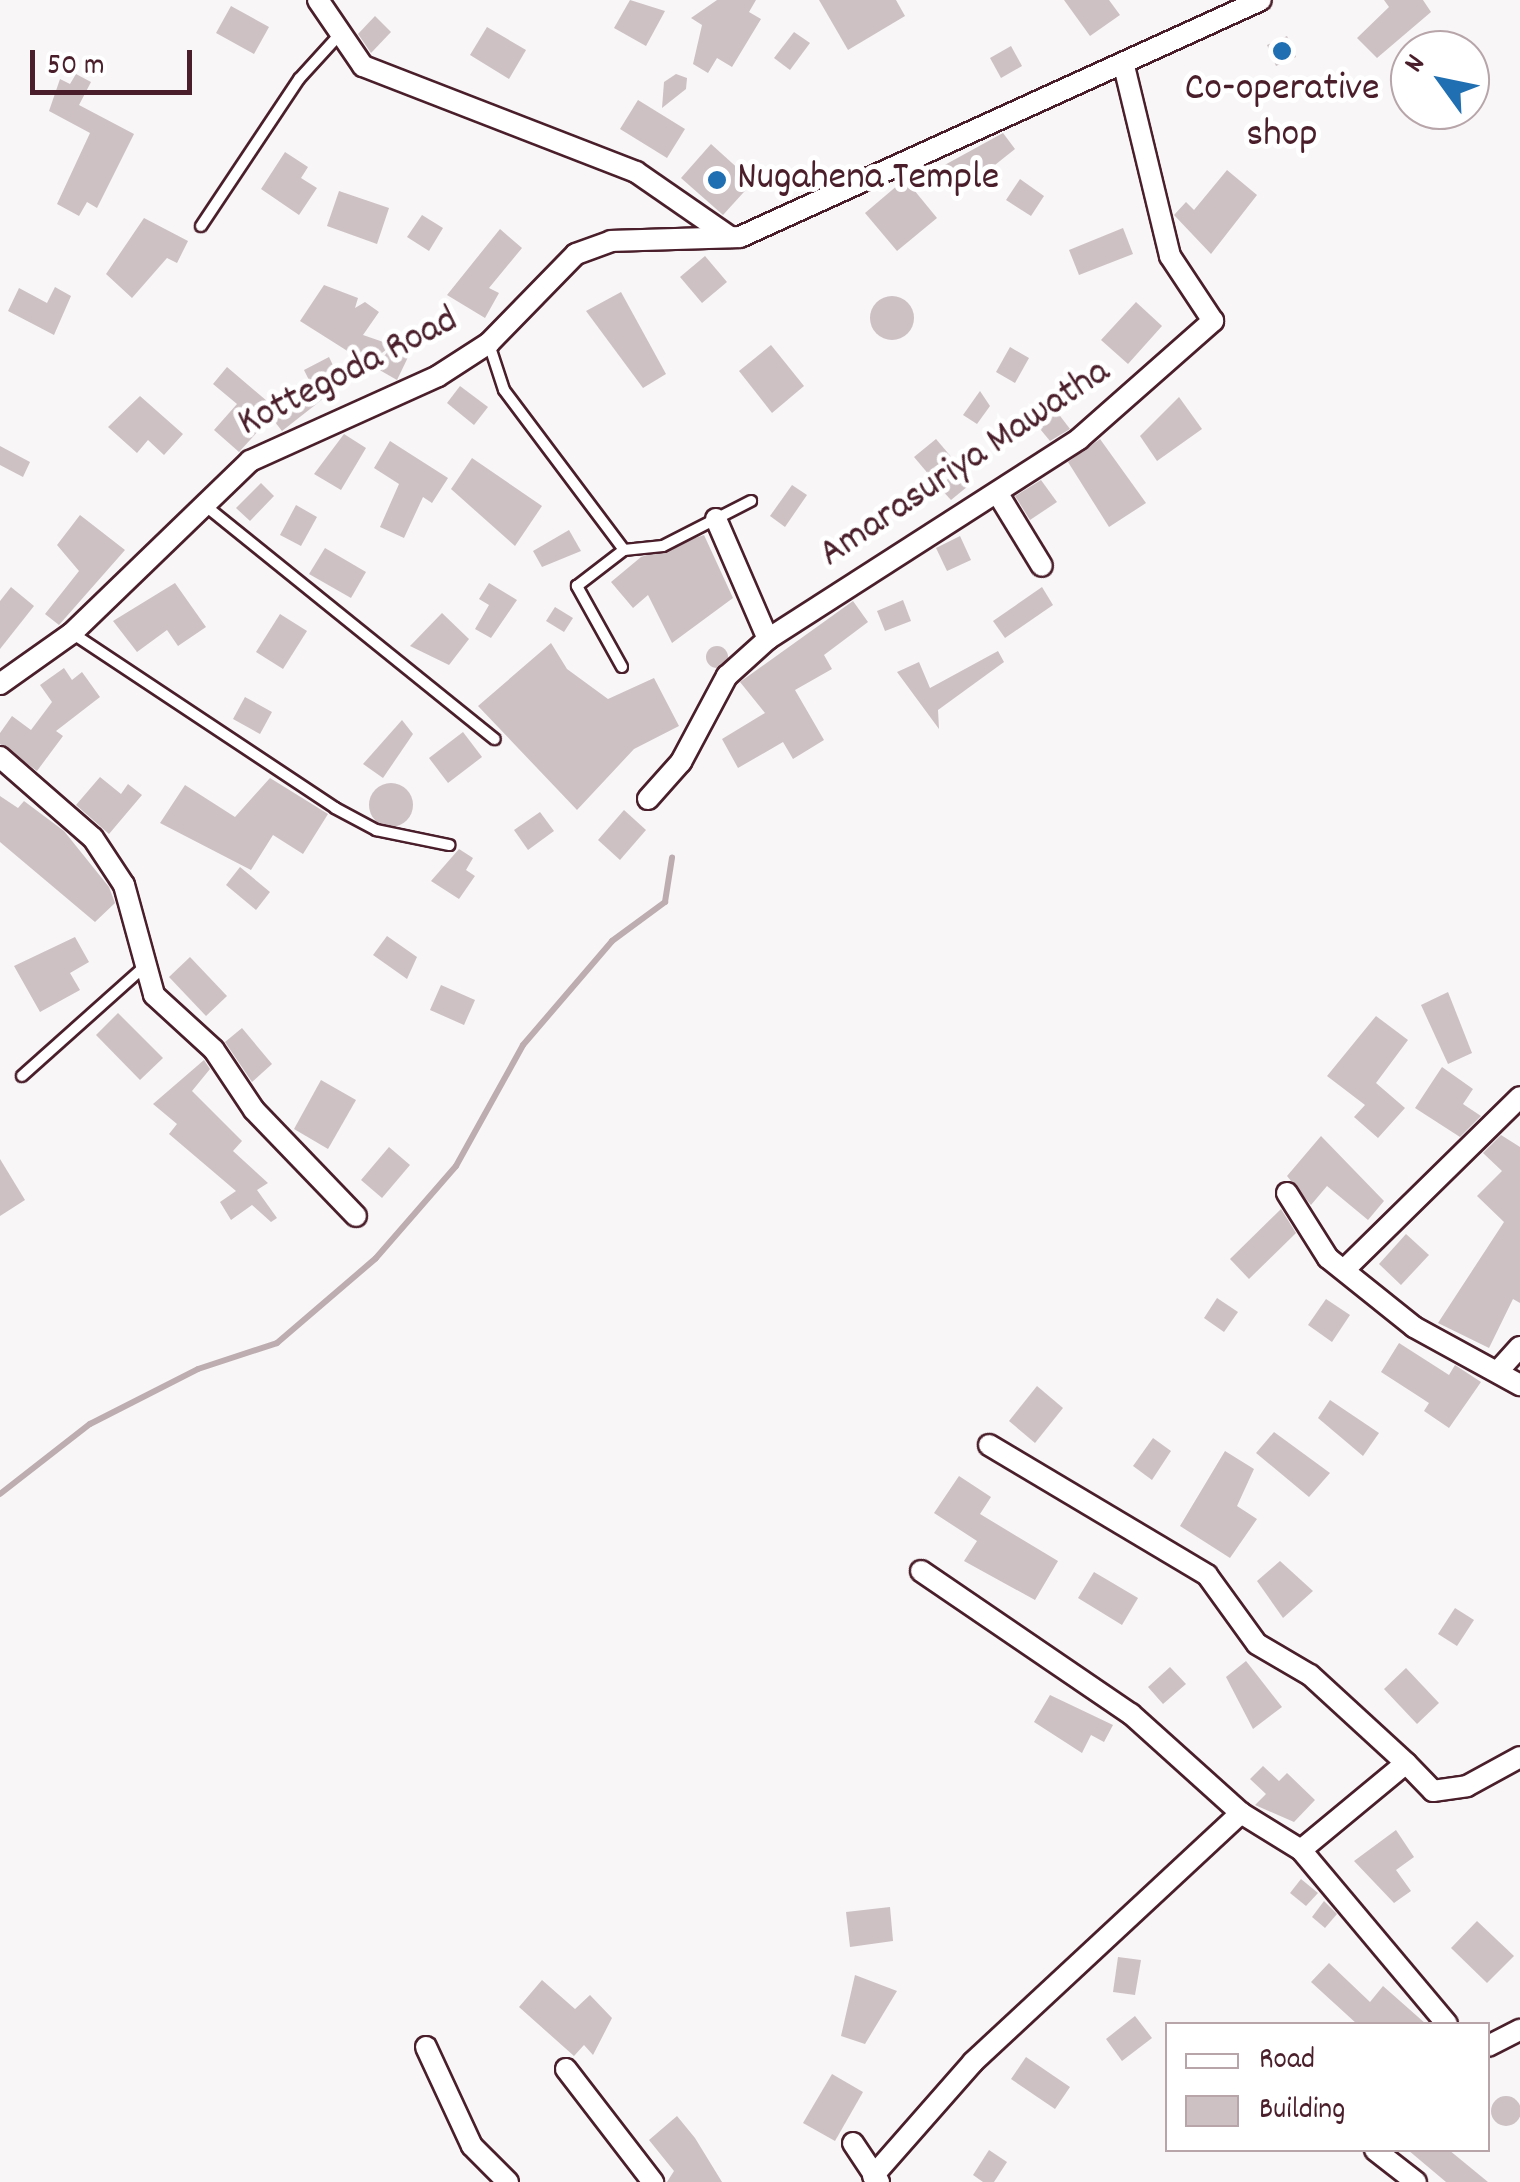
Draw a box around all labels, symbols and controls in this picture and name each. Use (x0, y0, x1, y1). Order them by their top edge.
scale bar (35, 30, 198, 92)
north arrow (1390, 30, 1490, 130)
marker: Co-operative shop (1271, 40, 1293, 62)
text: 50 m (47, 46, 105, 89)
text: N (1396, 48, 1437, 81)
place label: Co-operative shop (1184, 67, 1380, 161)
place label: Nugahena Temple (737, 156, 999, 204)
marker: Nugahena Temple (706, 169, 728, 191)
street label: Kottegoda Road (231, 298, 467, 450)
street label: Amarasuriya Mawatha (811, 350, 1121, 580)
legend (1165, 2022, 1490, 2152)
text: Road (1259, 2040, 1315, 2083)
text: Building (1259, 2090, 1345, 2133)

